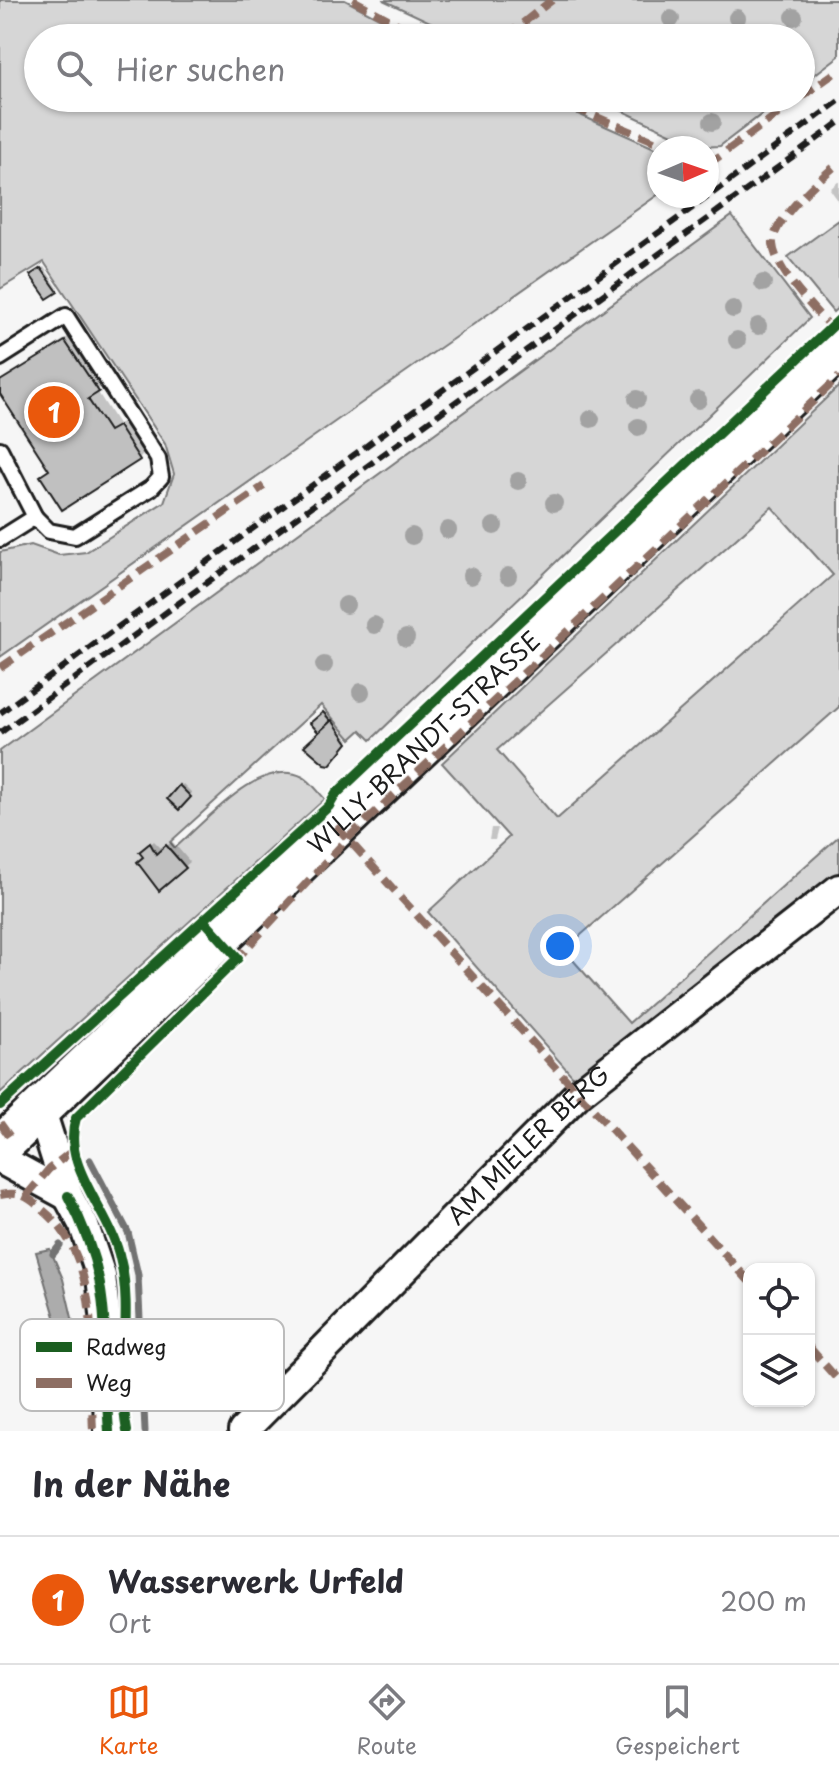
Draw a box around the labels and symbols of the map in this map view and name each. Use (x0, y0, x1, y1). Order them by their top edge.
north arrow (647, 136, 719, 208)
pin: 1 (28, 382, 80, 442)
street label: WILLY-BRANDT-STRASSE (299, 622, 548, 861)
your location (540, 926, 580, 966)
street label: AM MIELER BERG (438, 1056, 616, 1232)
legend (20, 1319, 284, 1411)
text: Radweg (86, 1329, 167, 1362)
text: Weg (86, 1365, 132, 1398)

